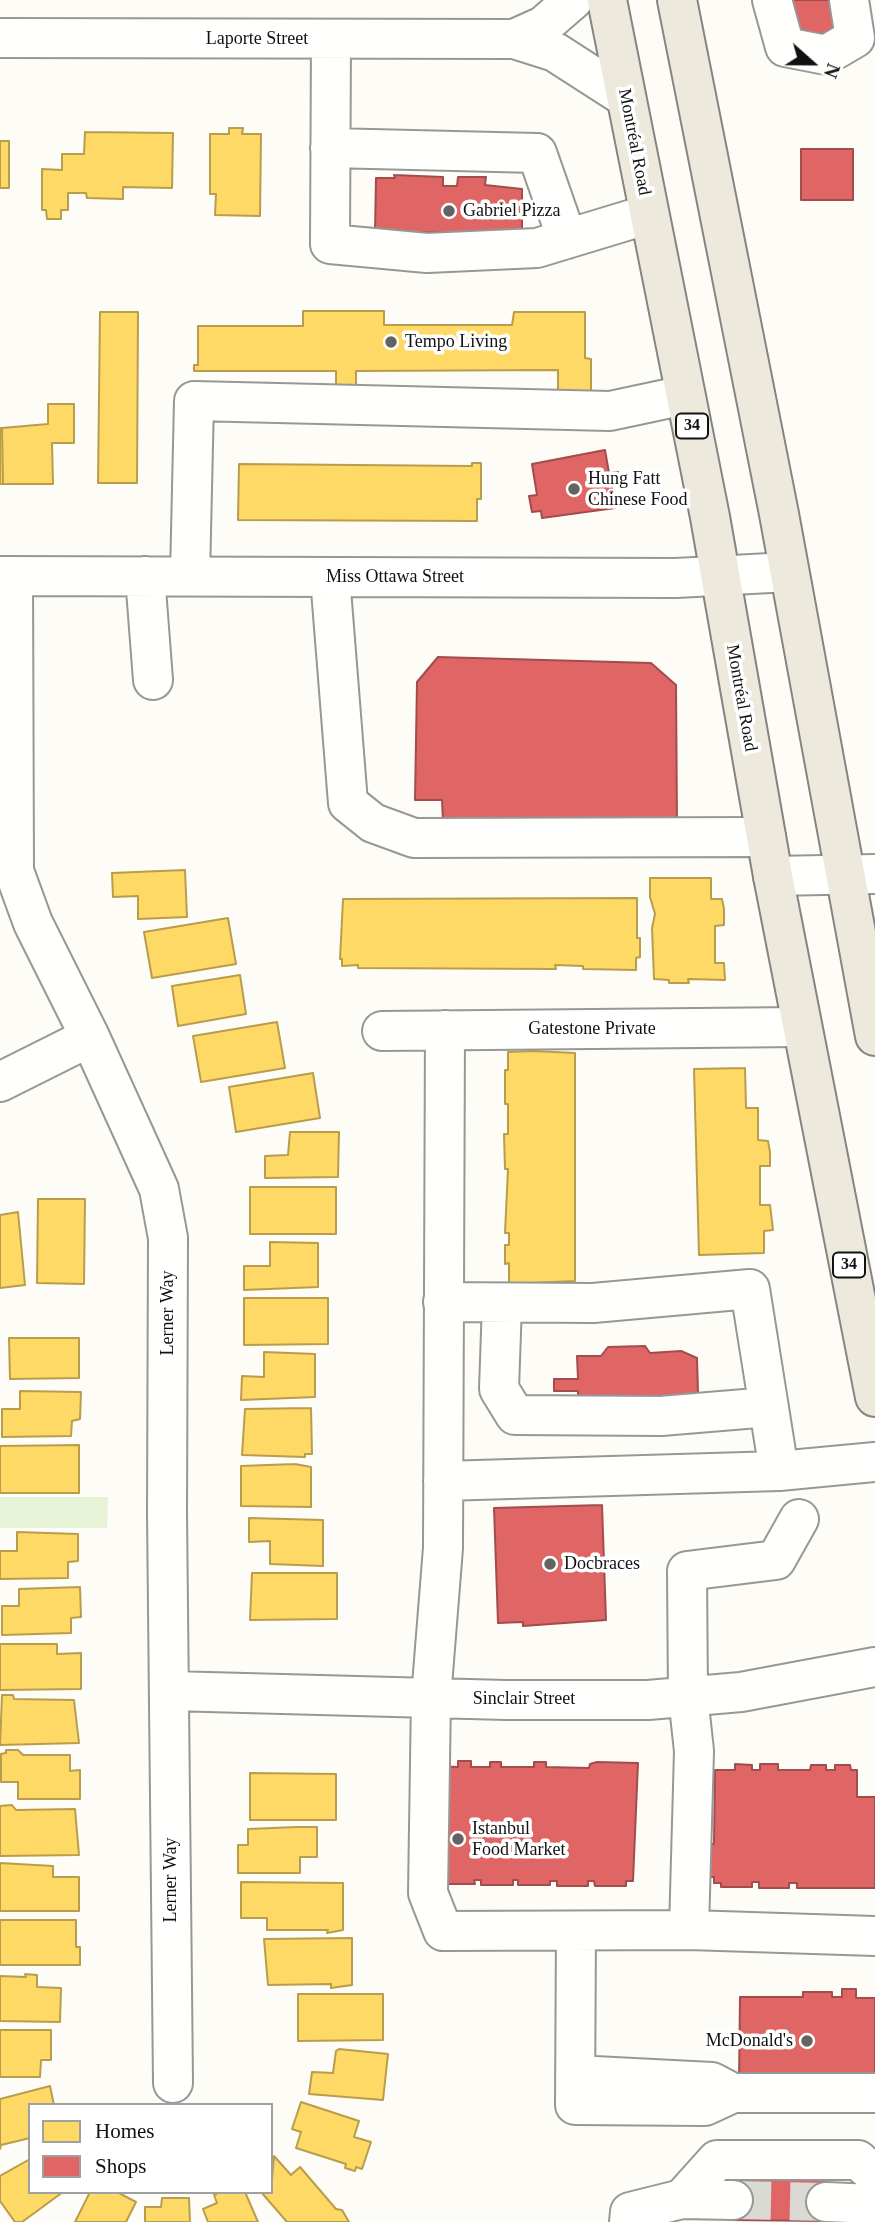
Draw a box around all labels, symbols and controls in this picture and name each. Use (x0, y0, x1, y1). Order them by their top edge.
street label: Laporte Street (206, 28, 308, 50)
north arrow (777, 28, 847, 98)
text: N (820, 61, 844, 81)
street label: Montréal Road (613, 87, 655, 197)
place label: Gabriel Pizza (463, 200, 560, 222)
marker: Gabriel Pizza (441, 203, 457, 219)
place label: Tempo Living (405, 331, 507, 353)
marker: Tempo Living (383, 334, 399, 350)
road number: 34 (676, 414, 708, 438)
place label: Hung Fatt Chinese Food (588, 468, 688, 510)
marker: Hung Fatt Chinese Food (566, 481, 582, 497)
street label: Miss Ottawa Street (326, 566, 464, 588)
street label: Montréal Road (721, 643, 761, 753)
street label: Gatestone Private (528, 1018, 656, 1040)
road number: 34 (833, 1252, 865, 1278)
street label: Lerner Way (157, 1271, 179, 1355)
place label: Docbraces (564, 1553, 640, 1575)
marker: Docbraces (542, 1556, 558, 1572)
street label: Sinclair Street (473, 1688, 575, 1710)
place label: Istanbul Food Market (472, 1818, 565, 1860)
marker: Istanbul Food Market (450, 1831, 466, 1847)
street label: Lerner Way (160, 1838, 182, 1922)
place label: McDonald's (706, 2030, 793, 2052)
marker: McDonald's (799, 2033, 815, 2049)
legend (28, 2103, 273, 2194)
text: Homes (95, 2119, 155, 2143)
text: Shops (95, 2154, 146, 2178)

